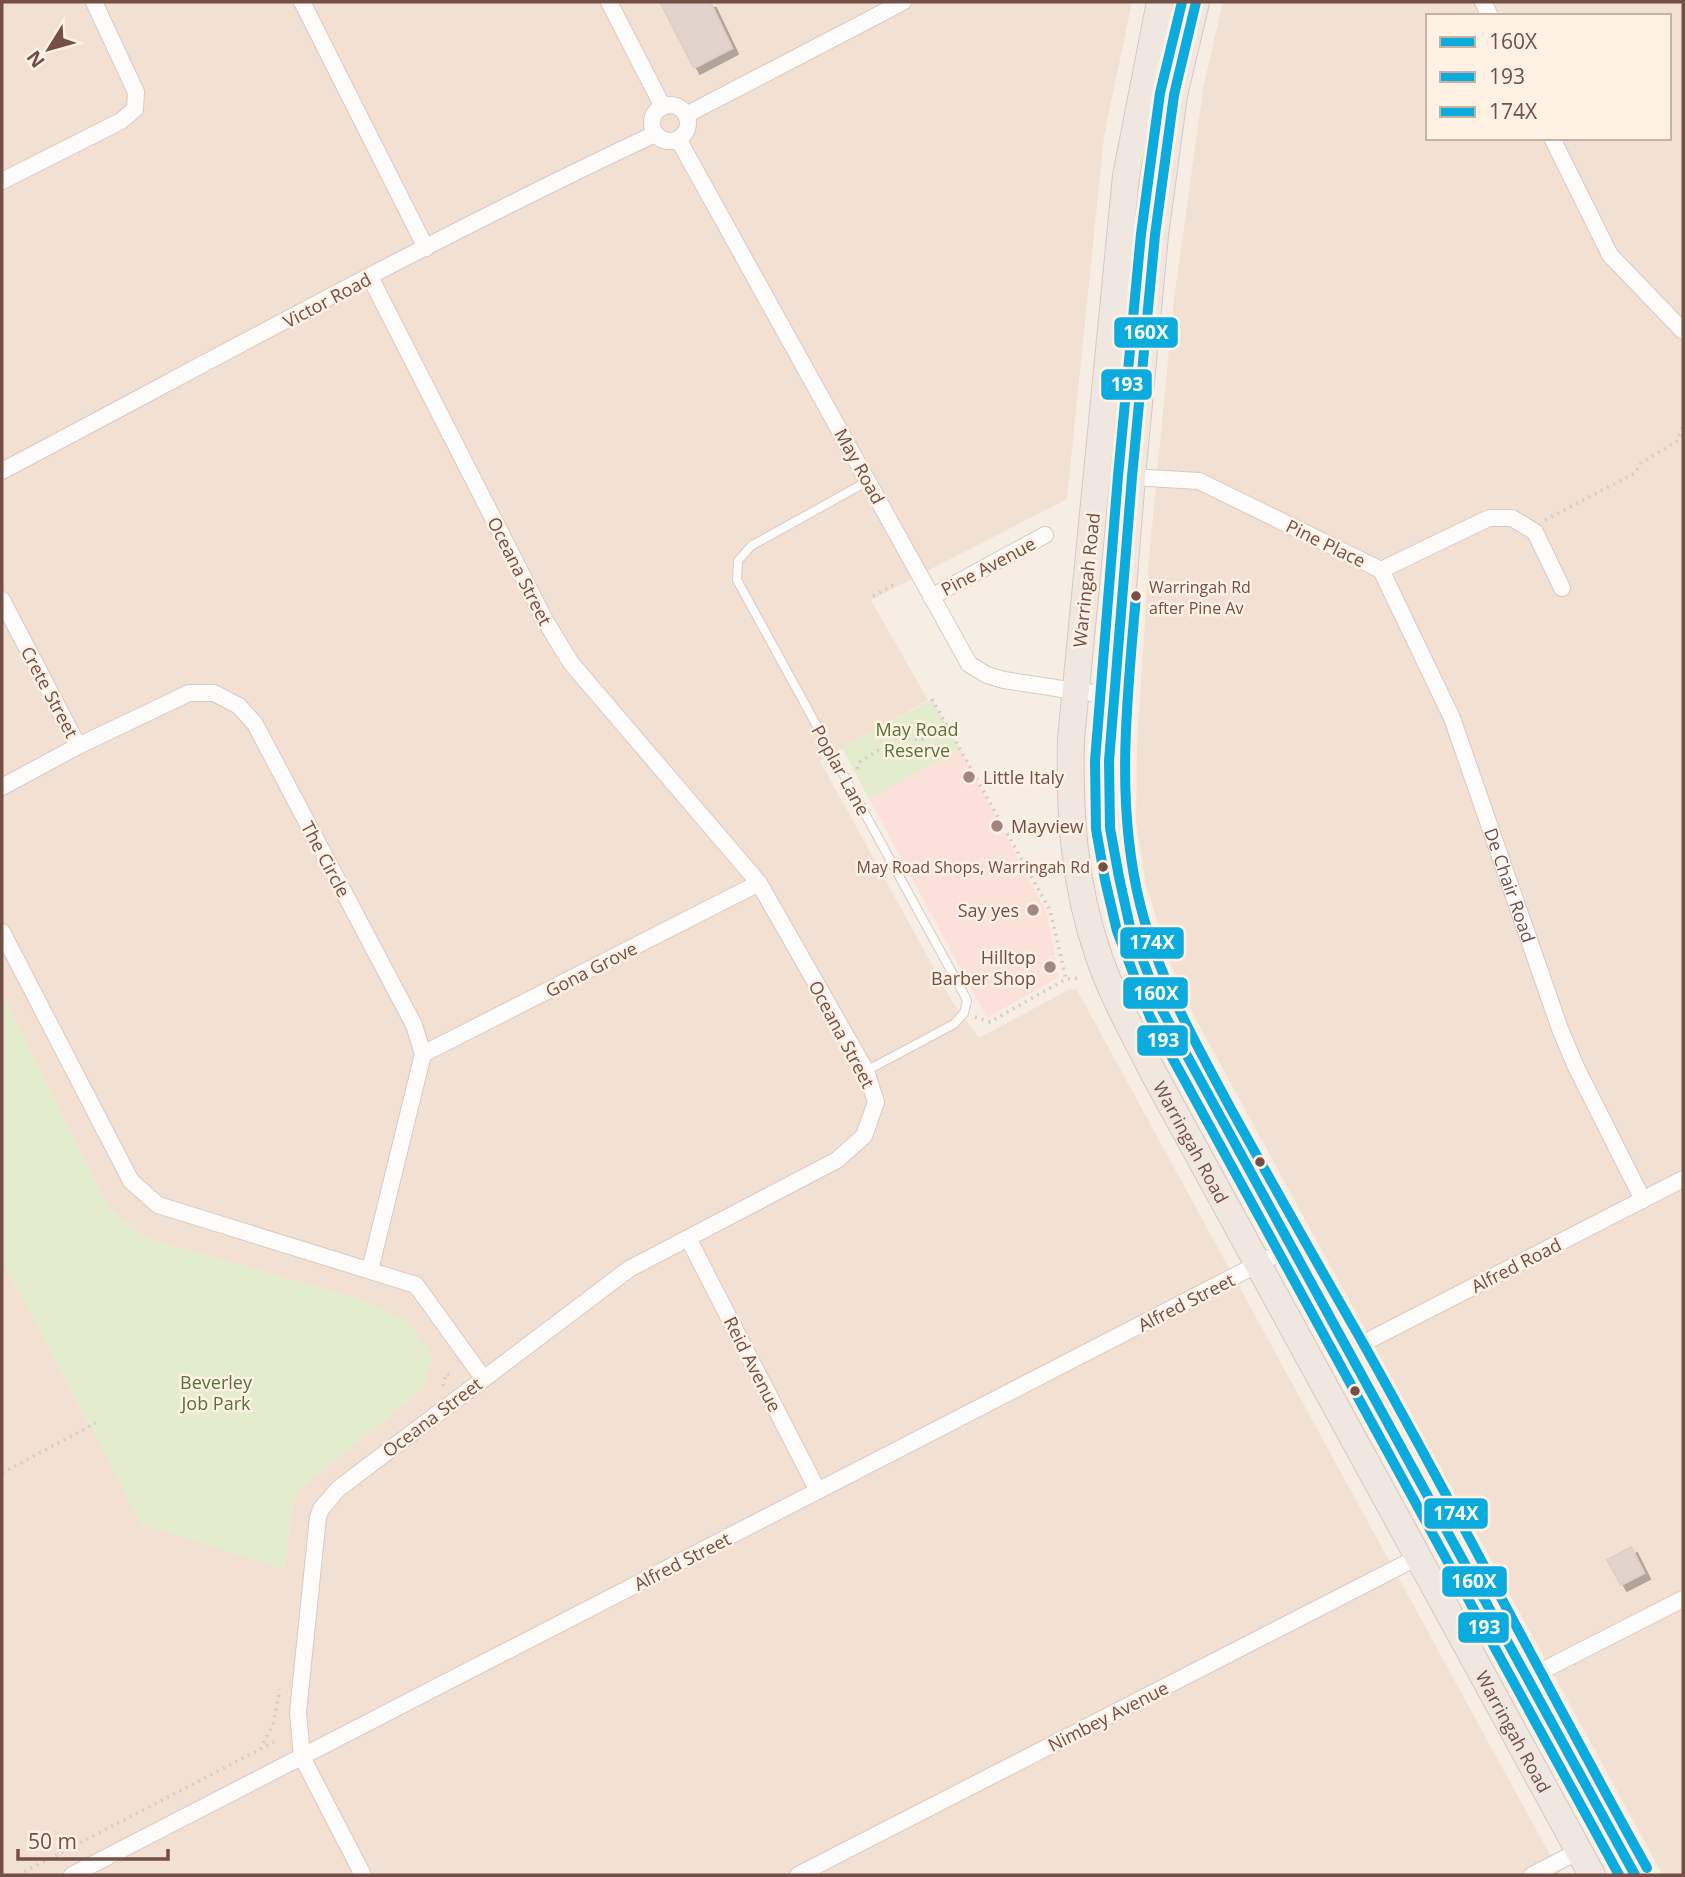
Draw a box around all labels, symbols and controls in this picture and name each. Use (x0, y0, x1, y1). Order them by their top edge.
north arrow (14, 14, 84, 84)
legend (1426, 14, 1671, 140)
text: 160X (1489, 27, 1538, 55)
text: N (20, 45, 50, 73)
text: 193 (1489, 62, 1525, 90)
text: 174X (1489, 97, 1538, 125)
street label: Victor Road (279, 267, 375, 333)
line badge: 160X (1113, 316, 1179, 349)
text: 160X (1123, 319, 1169, 345)
line badge: 193 (1100, 368, 1153, 401)
text: 193 (1111, 371, 1143, 397)
street label: May Road (829, 424, 891, 508)
street label: Warringah Road (1067, 511, 1105, 649)
street label: Oceana Street (482, 513, 558, 629)
street label: Pine Place (1282, 514, 1370, 572)
street label: Pine Avenue (937, 531, 1039, 601)
place label: Warringah Rd after Pine Av (1149, 576, 1251, 619)
marker: Warringah Rd after Pine Av (1129, 589, 1143, 603)
street label: Crete Street (16, 642, 84, 742)
park label: May Road Reserve (876, 717, 958, 762)
street label: Poplar Lane (806, 721, 876, 819)
place label: Little Italy (983, 765, 1065, 789)
marker: Little Italy (961, 769, 977, 785)
place label: Mayview (1011, 814, 1084, 838)
street label: The Circle (296, 817, 356, 901)
marker: Mayview (989, 818, 1005, 834)
street label: De Chair Road (1479, 825, 1541, 946)
place label: May Road Shops, Warringah Rd (856, 856, 1090, 878)
marker: May Road Shops, Warringah Rd (1096, 860, 1110, 874)
place label: Say yes (958, 898, 1019, 922)
marker: Say yes (1025, 902, 1041, 918)
line badge: 174X (1119, 926, 1185, 960)
text: 174X (1129, 929, 1175, 955)
street label: Gona Grove (541, 936, 641, 1002)
place label: Hilltop Barber Shop (931, 945, 1036, 990)
marker: Hilltop Barber Shop (1042, 959, 1058, 975)
street label: Oceana Street (804, 976, 880, 1092)
line badge: 160X (1122, 976, 1189, 1010)
text: 160X (1133, 980, 1179, 1006)
line badge: 193 (1136, 1024, 1189, 1057)
text: 193 (1147, 1027, 1179, 1053)
street label: Warringah Road (1148, 1077, 1234, 1207)
unlabelled marker (1253, 1155, 1267, 1169)
street label: Alfred Road (1467, 1232, 1565, 1298)
street label: Alfred Street (1134, 1267, 1238, 1337)
street label: Reid Avenue (719, 1312, 787, 1416)
park label: Beverley Job Park (180, 1370, 253, 1415)
street label: Oceana Street (377, 1372, 487, 1462)
unlabelled marker (1348, 1384, 1362, 1398)
line badge: 174X (1423, 1497, 1489, 1530)
text: 174X (1433, 1500, 1479, 1526)
street label: Alfred Street (630, 1526, 734, 1596)
line badge: 160X (1441, 1565, 1508, 1598)
text: 160X (1451, 1568, 1497, 1594)
line badge: 193 (1457, 1611, 1510, 1644)
text: 193 (1468, 1614, 1500, 1640)
street label: Warringah Road (1471, 1667, 1557, 1797)
street label: Nimbey Avenue (1044, 1675, 1172, 1757)
scale bar (18, 1818, 168, 1862)
text: 50 m (28, 1827, 77, 1855)

